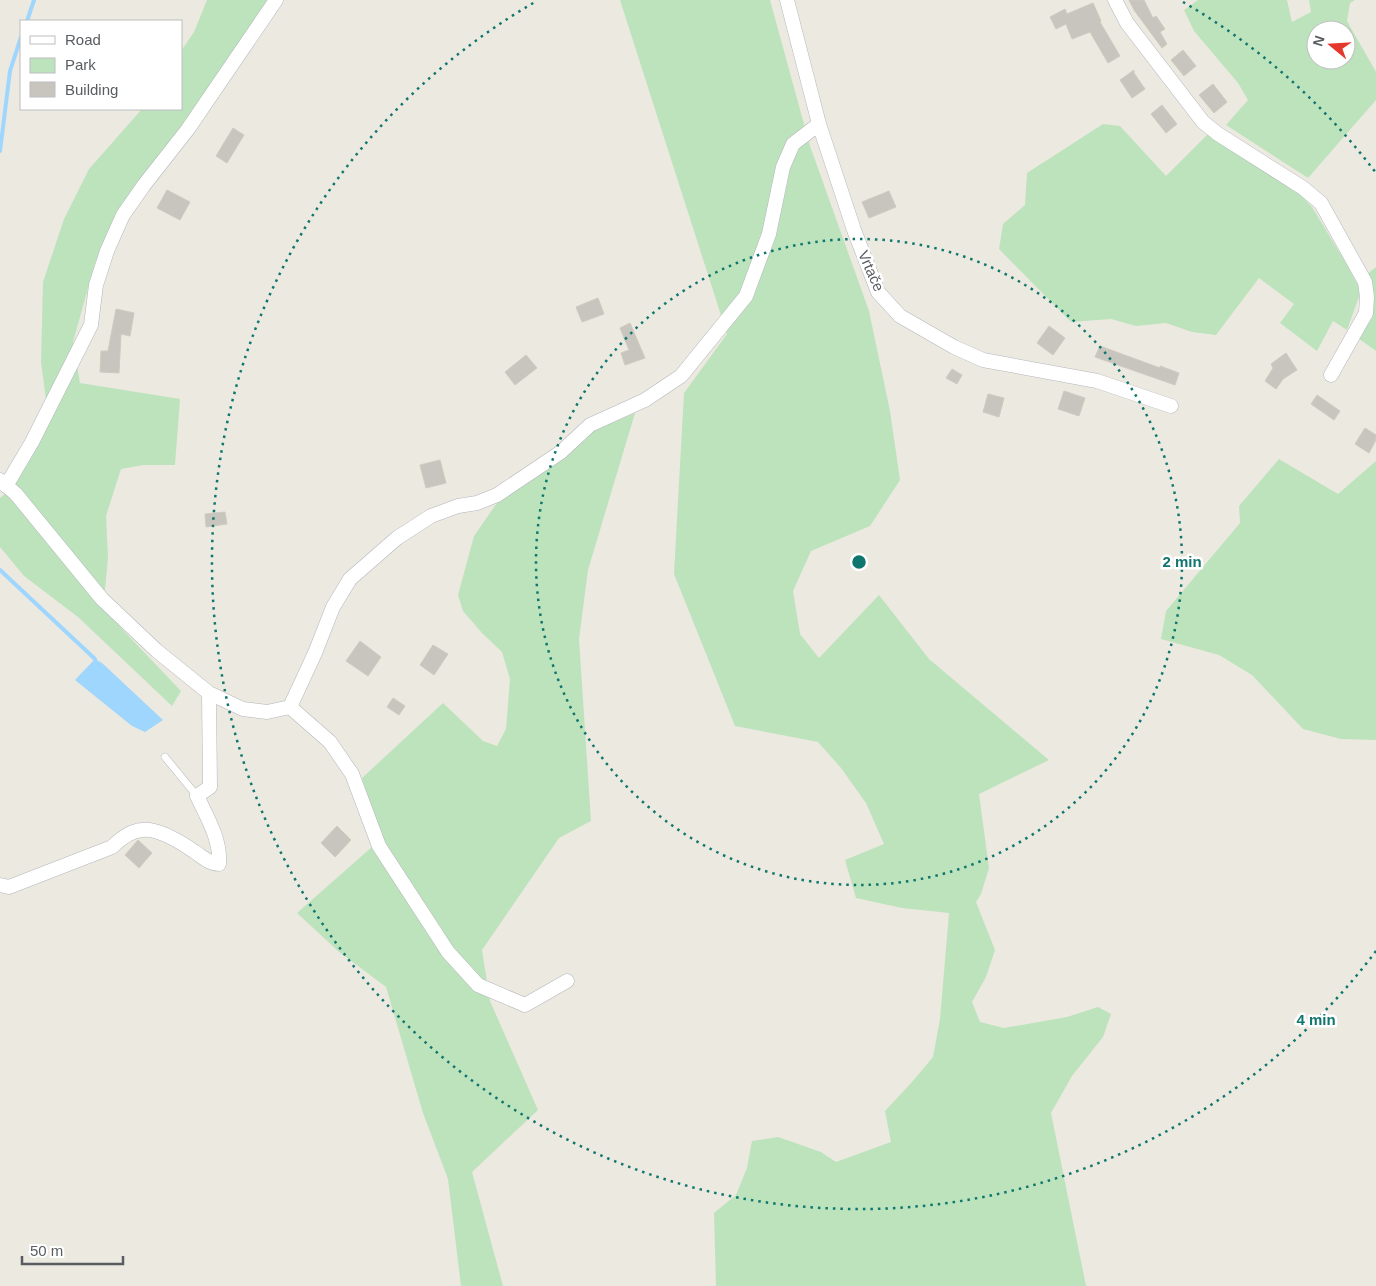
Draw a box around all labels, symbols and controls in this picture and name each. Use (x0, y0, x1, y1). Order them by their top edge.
legend (20, 20, 182, 110)
north arrow (1306, 20, 1356, 70)
text: Road (65, 31, 101, 48)
text: N (1309, 34, 1328, 48)
text: Park (65, 56, 96, 73)
text: Building (65, 81, 118, 98)
street label: Vrtače (855, 248, 888, 294)
centre of rings (850, 553, 868, 571)
text: 2 min (1162, 553, 1202, 570)
text: 4 min (1296, 1011, 1336, 1028)
scale bar (22, 1234, 124, 1266)
text: 50 m (30, 1242, 63, 1259)

